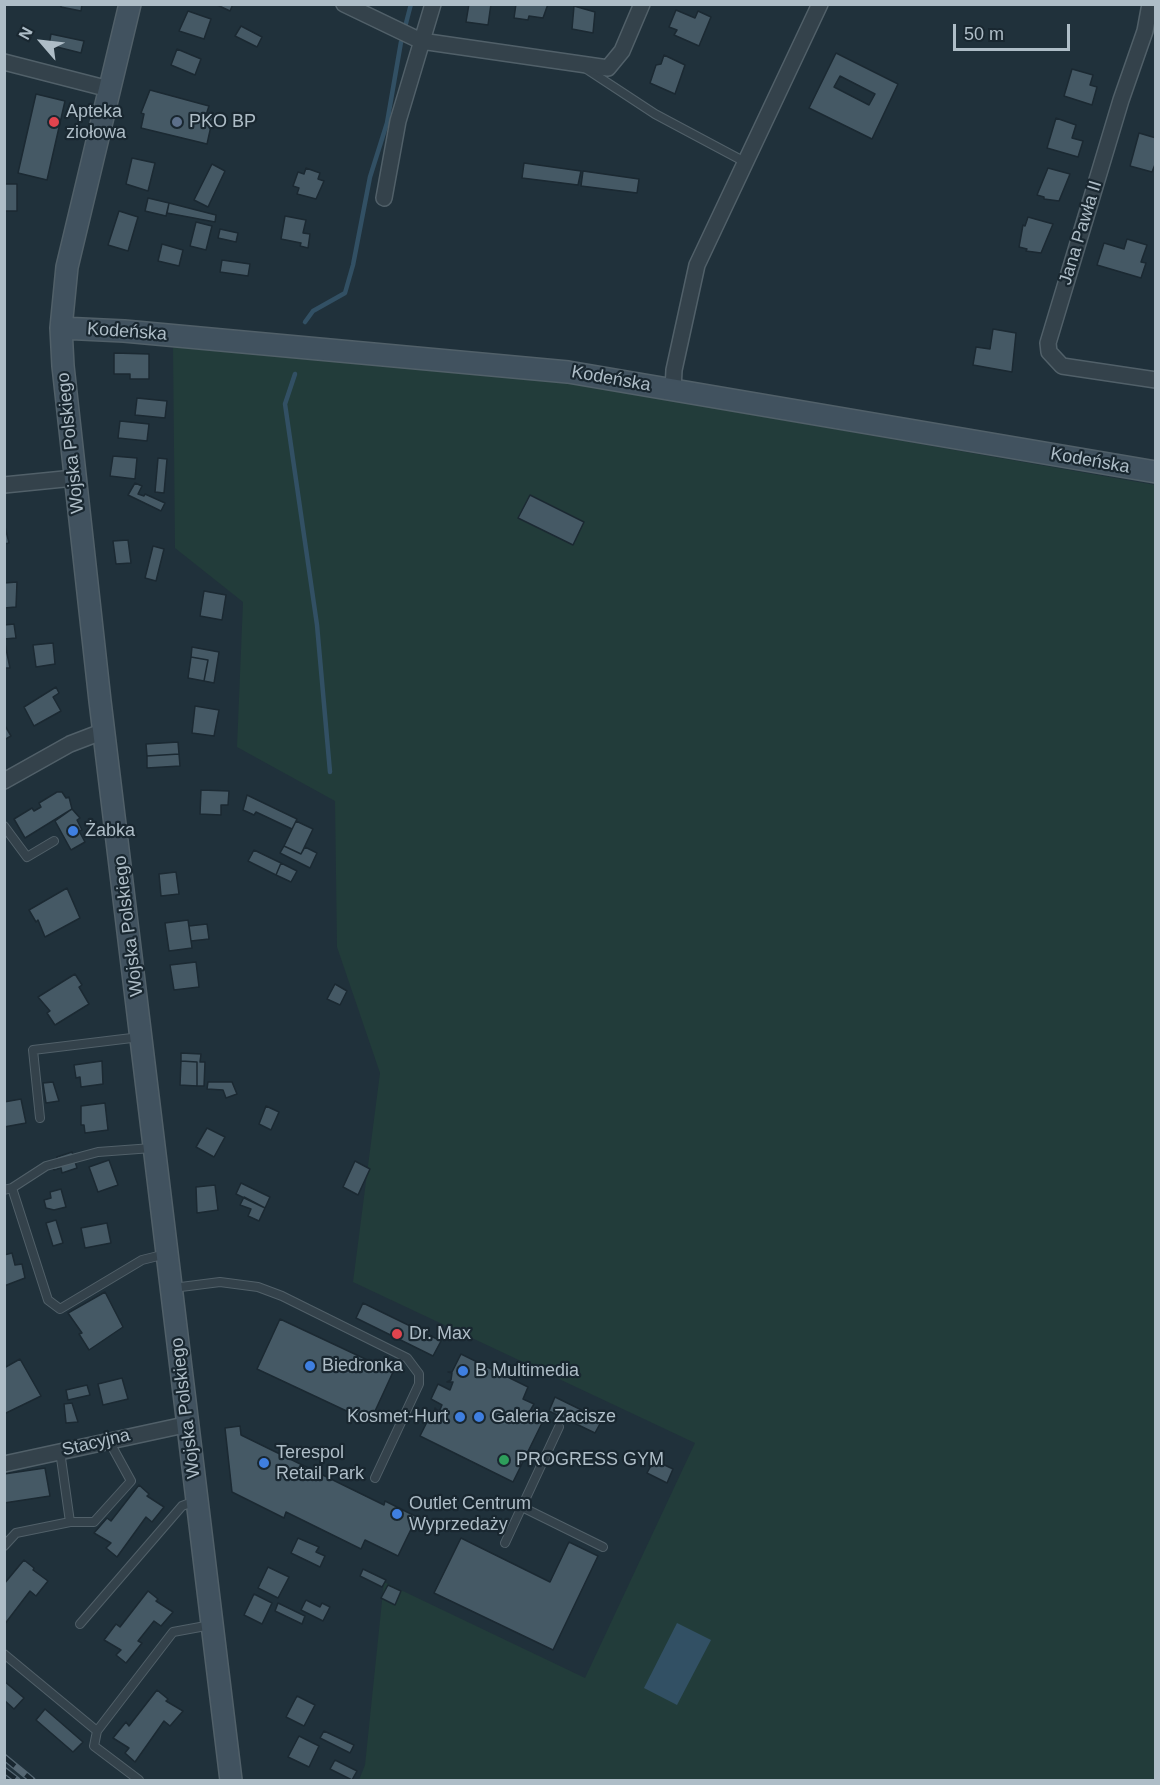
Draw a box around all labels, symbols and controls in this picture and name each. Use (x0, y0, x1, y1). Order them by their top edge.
north arrow (12, 12, 72, 72)
scale bar (956, 12, 1073, 50)
text: N (15, 24, 36, 42)
text: 50 m (964, 24, 1004, 44)
place label: Apteka ziołowa (66, 101, 126, 144)
place label: PKO BP (189, 111, 256, 133)
marker: Apteka ziołowa (47, 115, 61, 129)
marker: PKO BP (170, 115, 184, 129)
street label: Jana Pawła II (1055, 178, 1107, 288)
street label: Kodeńska (86, 318, 168, 346)
street label: Kodeńska (570, 361, 652, 397)
street label: Wojska Polskiego (53, 371, 89, 515)
street label: Kodeńska (1049, 443, 1131, 479)
place label: Żabka (85, 820, 135, 842)
marker: Żabka (66, 824, 80, 838)
street label: Wojska Polskiego (110, 854, 148, 998)
place label: Dr. Max (409, 1323, 471, 1345)
marker: Dr. Max (390, 1327, 404, 1341)
street label: Wojska Polskiego (167, 1336, 205, 1480)
place label: Biedronka (322, 1355, 403, 1377)
marker: Biedronka (303, 1359, 317, 1373)
place label: B Multimedia (475, 1360, 579, 1382)
marker: B Multimedia (456, 1364, 470, 1378)
place label: Kosmet-Hurt (347, 1406, 448, 1428)
place label: Galeria Zacisze (491, 1406, 616, 1428)
marker: Kosmet-Hurt (453, 1410, 467, 1424)
marker: Galeria Zacisze (472, 1410, 486, 1424)
street label: Stacyjna (60, 1425, 132, 1461)
place label: Terespol Retail Park (276, 1442, 364, 1484)
place label: PROGRESS GYM (516, 1449, 664, 1471)
marker: PROGRESS GYM (497, 1453, 511, 1467)
marker: Terespol Retail Park (257, 1456, 271, 1470)
place label: Outlet Centrum Wyprzedaży (409, 1493, 531, 1536)
marker: Outlet Centrum Wyprzedaży (390, 1507, 404, 1521)

